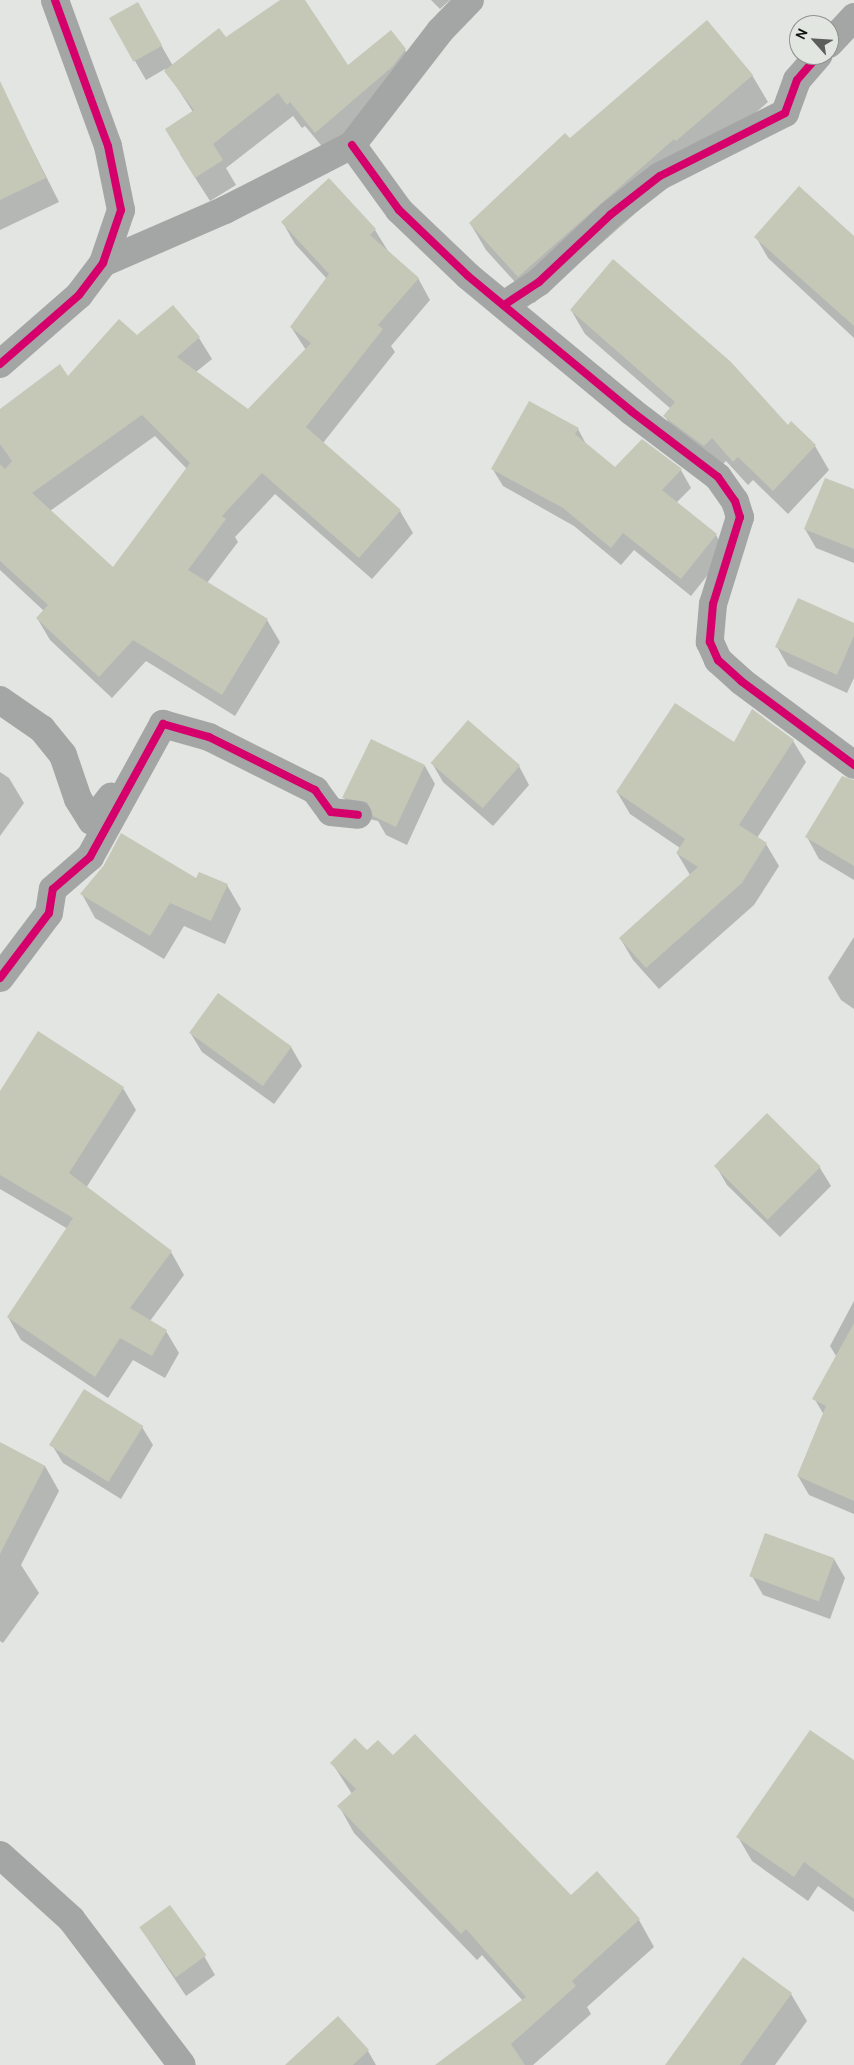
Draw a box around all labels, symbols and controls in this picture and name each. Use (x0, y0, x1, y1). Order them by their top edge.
north arrow (789, 15, 839, 65)
text: N (791, 25, 812, 42)

